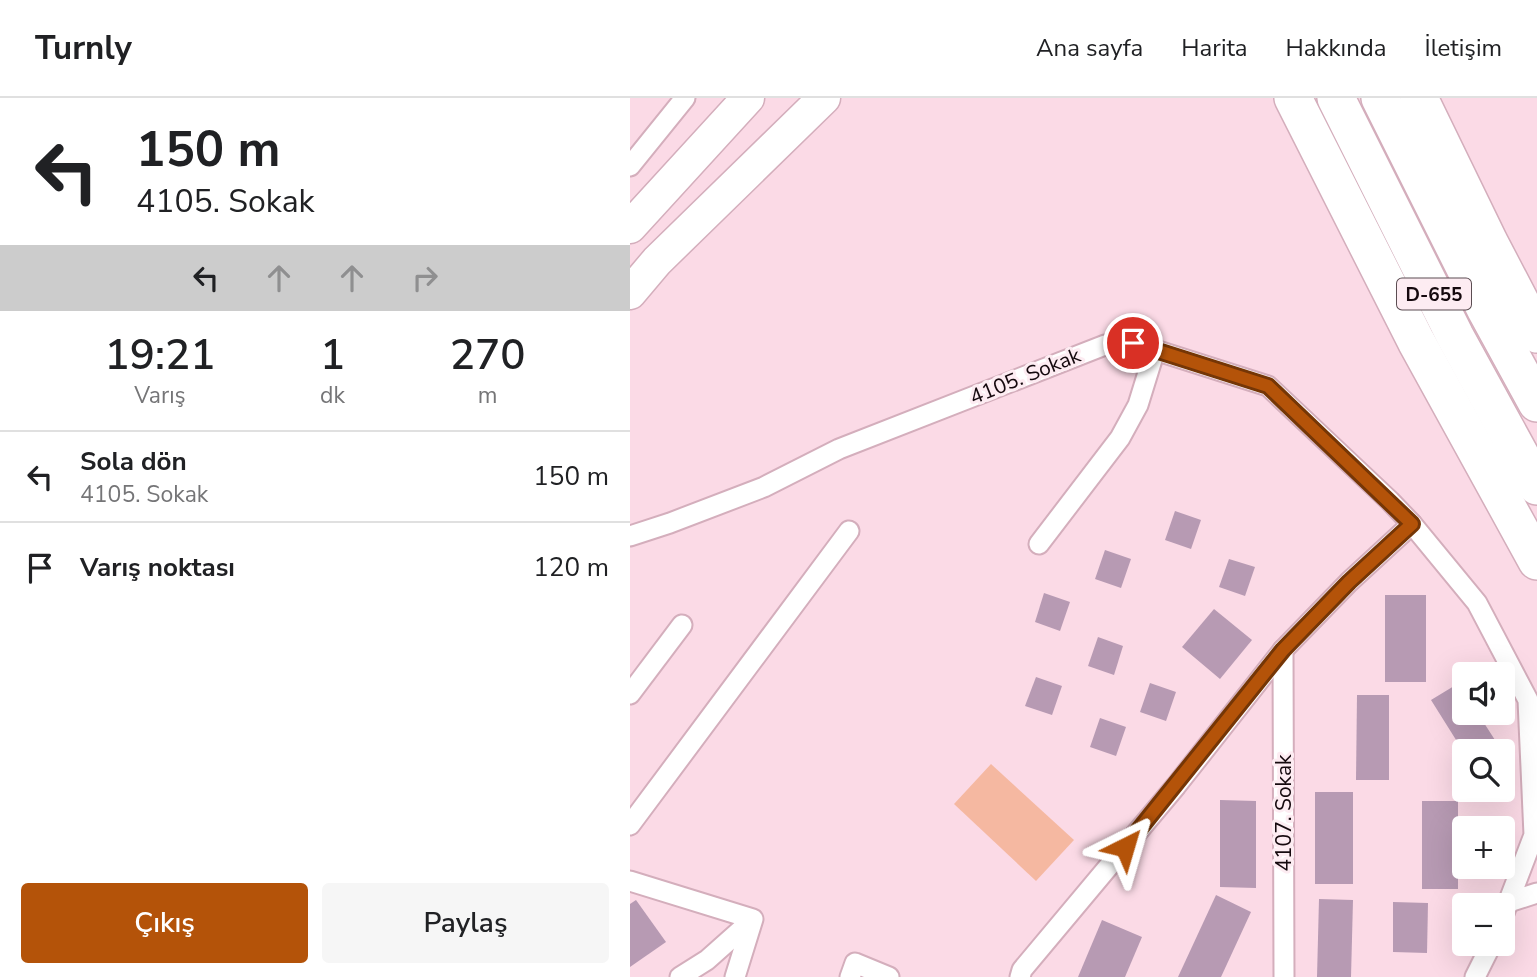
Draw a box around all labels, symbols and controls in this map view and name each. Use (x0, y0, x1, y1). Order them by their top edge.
text: Turnly (35, 26, 132, 71)
text: Ana sayfa (1036, 32, 1143, 64)
text: Harita (1181, 32, 1248, 64)
text: Hakkında (1286, 32, 1386, 64)
text: İletişim (1424, 32, 1502, 64)
text: 150 m (136, 116, 280, 183)
icon: left (21, 126, 112, 217)
text: 4105. Sokak (136, 180, 315, 223)
icon: left (187, 259, 225, 297)
icon: ahead (260, 259, 298, 297)
icon: ahead (333, 259, 371, 297)
icon: right (406, 259, 444, 297)
road number: D-655 (1397, 278, 1471, 310)
pin (1103, 313, 1163, 373)
icon: arrive (1114, 324, 1152, 362)
text: 19:21 (105, 327, 215, 384)
text: 1 (320, 327, 345, 384)
text: 270 (450, 327, 525, 384)
street label: 4105. Sokak (965, 341, 1085, 411)
text: Varış (134, 380, 186, 411)
text: dk (320, 380, 345, 411)
text: m (478, 380, 497, 411)
text: Sola dön (80, 444, 187, 479)
icon: left (21, 458, 59, 496)
text: 150 m (533, 459, 609, 494)
text: 4105. Sokak (80, 479, 208, 510)
icon: arrive (21, 549, 59, 587)
text: Varış noktası (80, 550, 235, 585)
text: 120 m (533, 550, 609, 585)
map controls (1452, 662, 1515, 956)
button: sound (1452, 662, 1515, 725)
button: search (1452, 739, 1515, 802)
street label: 4107. Sokak (1270, 754, 1298, 872)
position arrow (1088, 810, 1162, 884)
button: + (1452, 816, 1515, 879)
button: Çıkış (21, 883, 308, 963)
button: Paylaş (322, 883, 609, 963)
button: − (1452, 893, 1515, 956)

